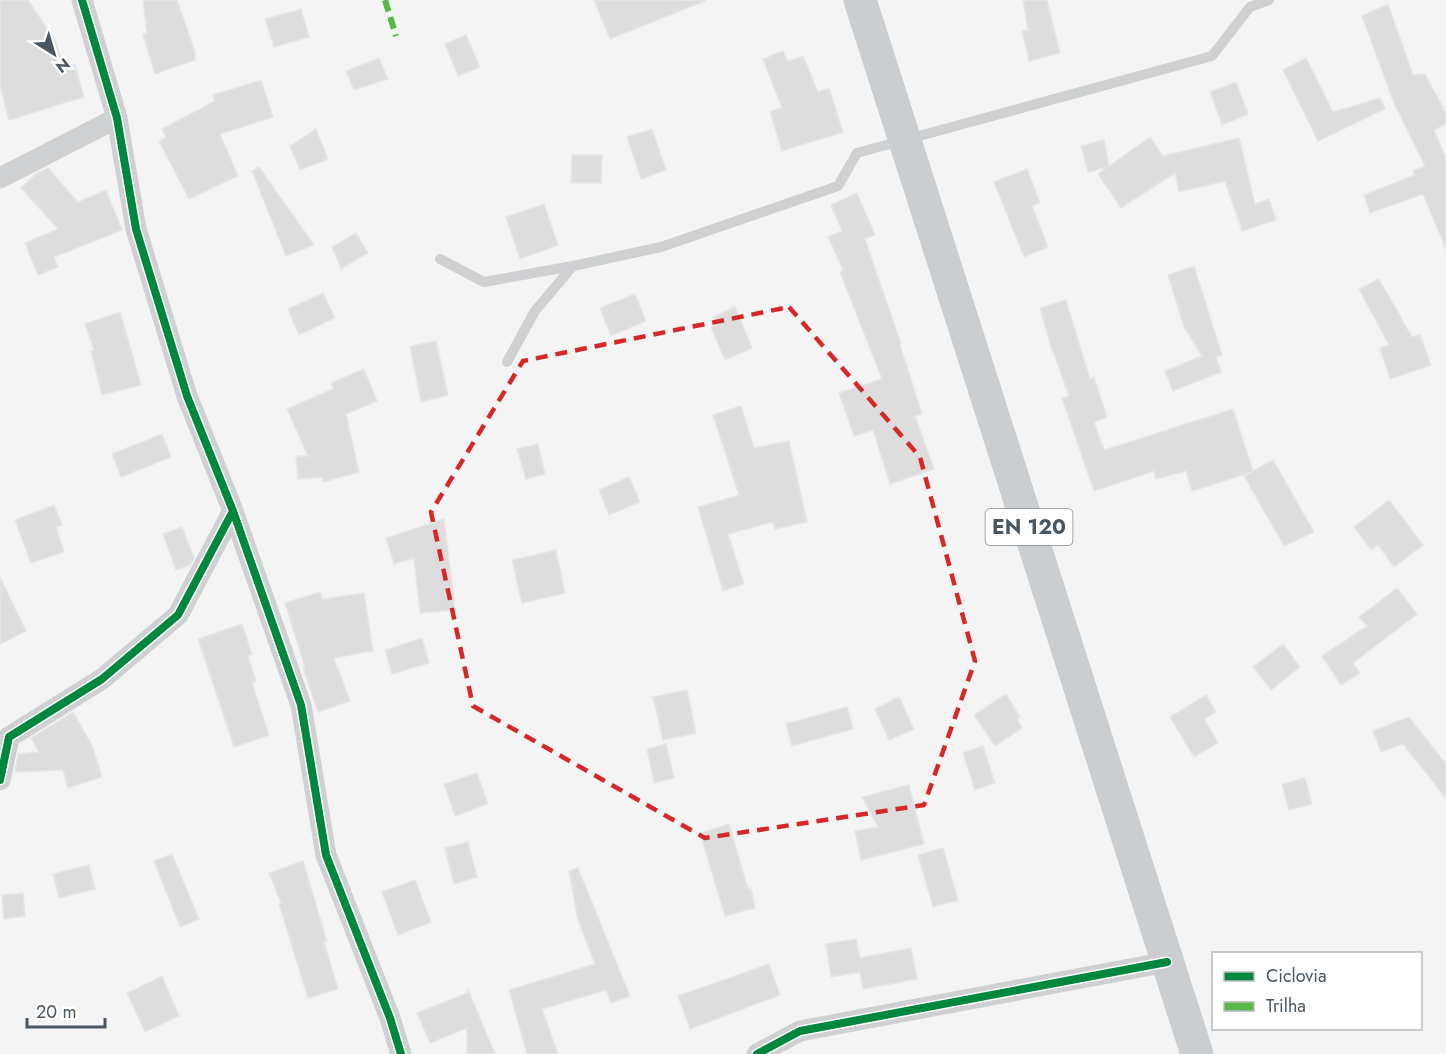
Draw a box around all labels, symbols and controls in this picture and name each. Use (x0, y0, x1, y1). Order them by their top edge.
north arrow (24, 24, 84, 84)
text: N (51, 53, 75, 79)
road number: EN 120 (986, 509, 1072, 545)
legend (1212, 952, 1422, 1030)
text: Ciclovia (1266, 963, 1327, 989)
scale bar (27, 991, 105, 1029)
text: Trilha (1266, 993, 1306, 1019)
text: 20 m (36, 999, 76, 1025)

